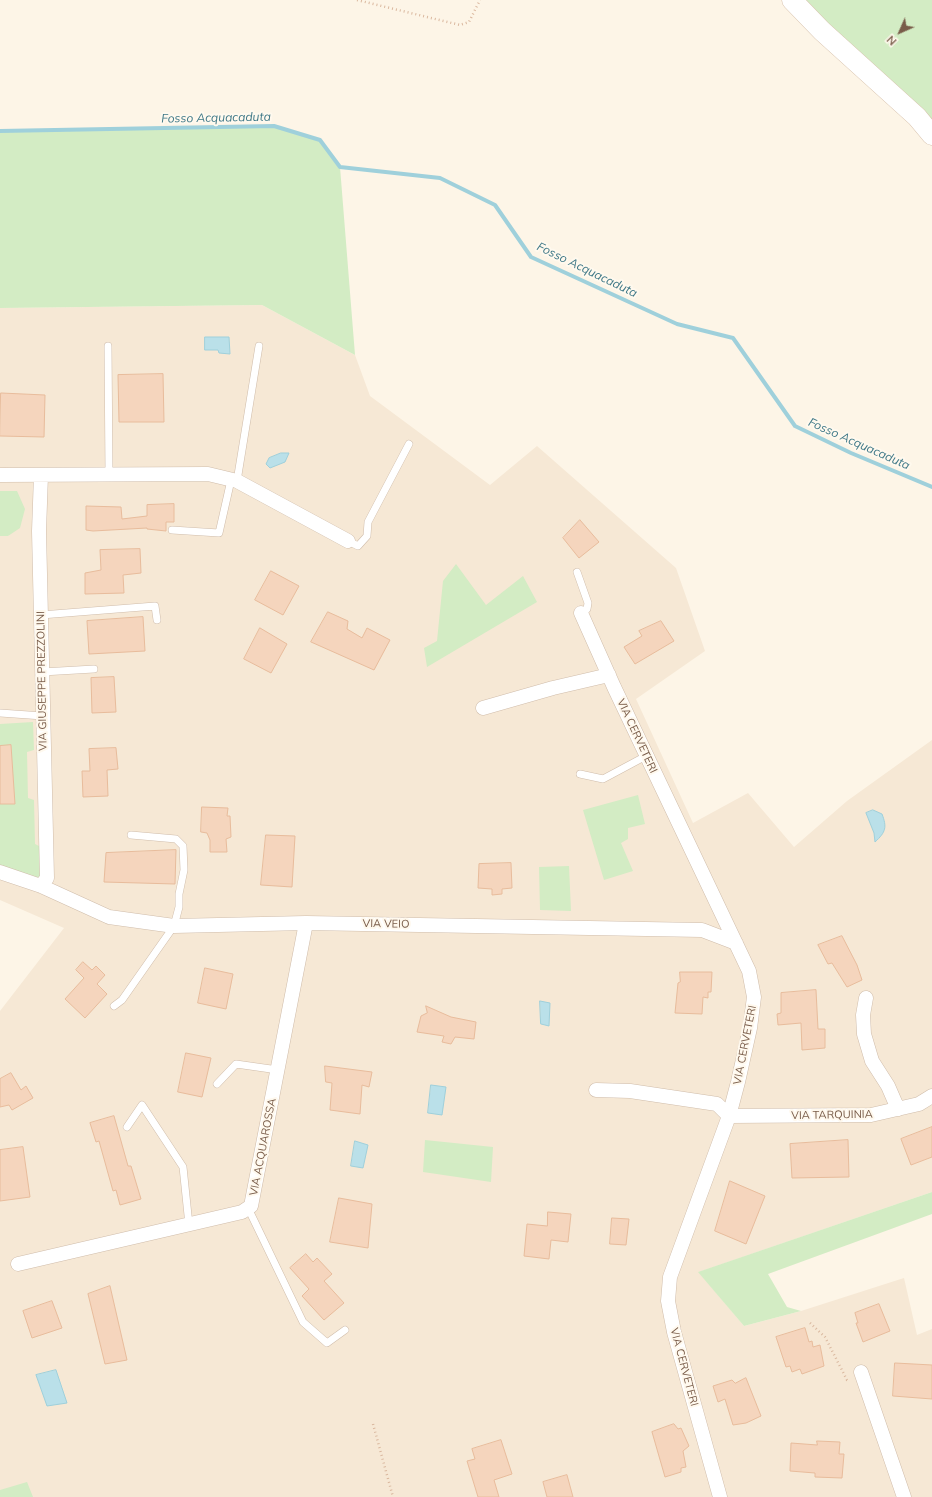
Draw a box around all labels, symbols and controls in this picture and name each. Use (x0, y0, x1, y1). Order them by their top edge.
north arrow (880, 12, 920, 52)
text: N (884, 33, 899, 48)
water label: Fosso Acquacaduta (161, 110, 271, 126)
water label: Fosso Acquacaduta (535, 239, 639, 301)
water label: Fosso Acquacaduta (806, 415, 912, 473)
street label: VIA GIUSEPPE PREZZOLINI (34, 611, 50, 751)
street label: VIA CERVETERI (614, 697, 660, 775)
street label: VIA VEIO (362, 917, 410, 931)
street label: VIA CERVETERI (731, 1004, 759, 1086)
street label: VIA ACQUAROSSA (247, 1097, 279, 1197)
street label: VIA TARQUINIA (791, 1108, 873, 1122)
street label: VIA CERVETERI (667, 1326, 701, 1408)

